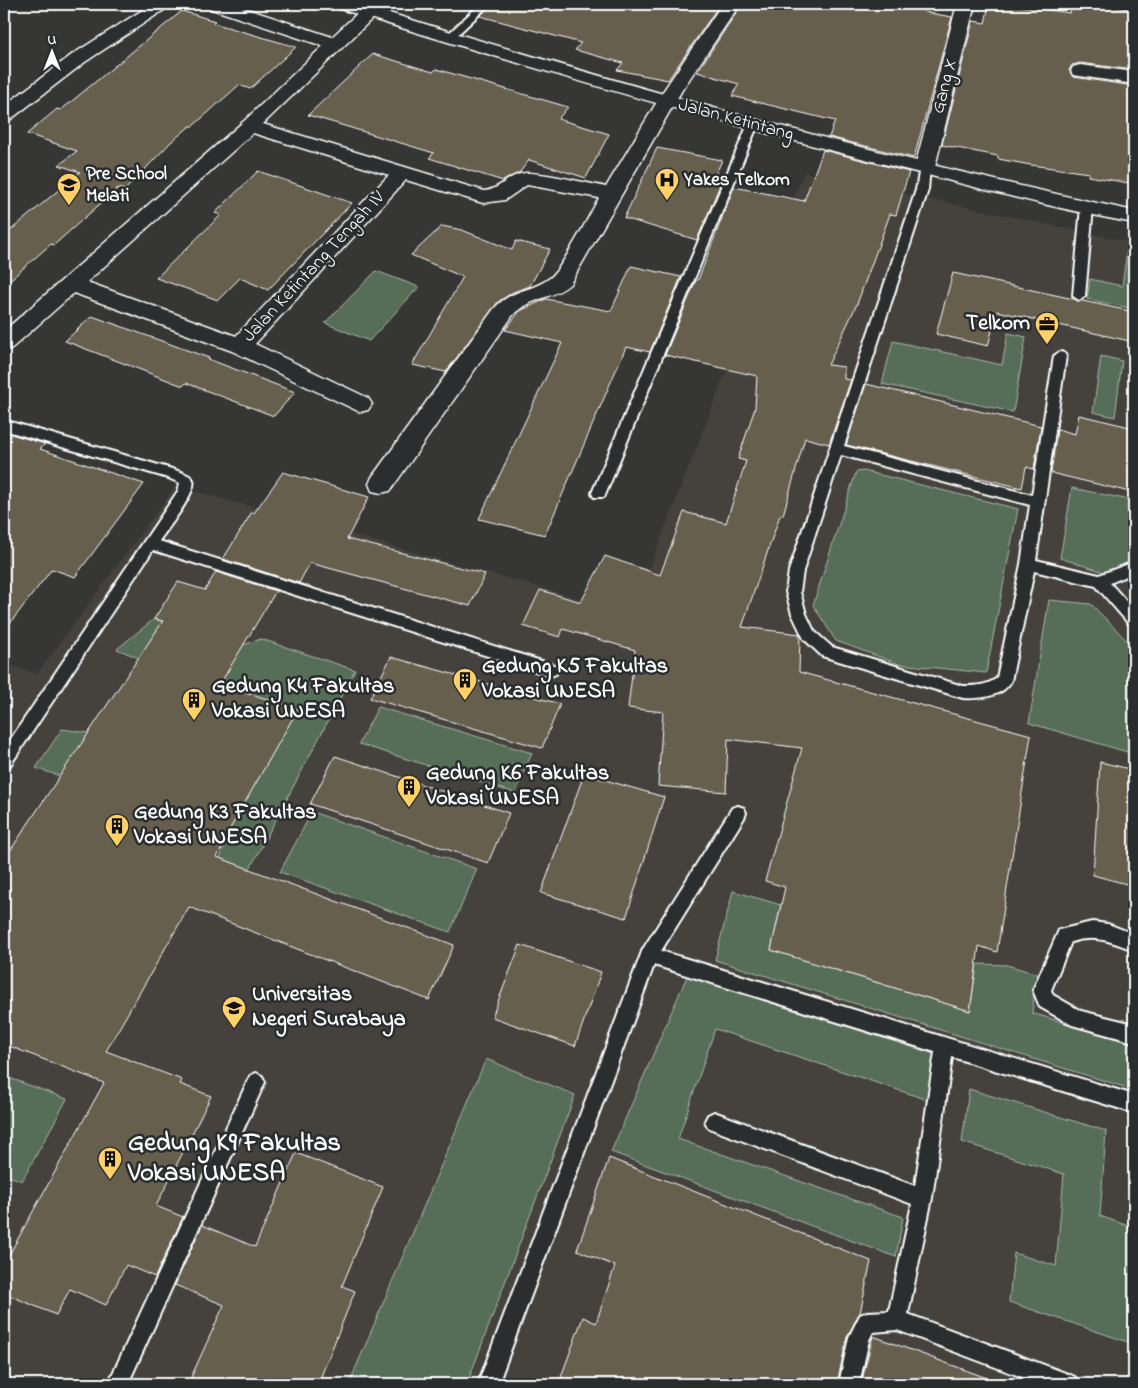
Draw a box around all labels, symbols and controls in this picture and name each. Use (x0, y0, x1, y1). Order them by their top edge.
north arrow (28, 28, 78, 78)
text: U (48, 30, 57, 51)
street label: Gang X (925, 56, 967, 117)
street label: Jalan Ketintang (675, 92, 797, 150)
place label: Pre School Melati (86, 161, 167, 210)
hospital icon: Yakes Telkom (654, 167, 680, 201)
place label: Yakes Telkom (683, 167, 790, 194)
school or university icon: Pre School Melati (56, 172, 82, 206)
street label: Jalan Ketintang Tengah IV (237, 185, 393, 350)
place label: Telkom (966, 308, 1030, 340)
office icon: Telkom (1034, 311, 1060, 345)
place label: Gedung K5 Fakultas Vokasi UNESA (481, 651, 668, 708)
building icon: Gedung K5 Fakultas Vokasi UNESA (452, 667, 478, 701)
place label: Gedung K4 Fakultas Vokasi UNESA (211, 671, 394, 728)
building icon: Gedung K4 Fakultas Vokasi UNESA (181, 687, 207, 721)
place label: Gedung K6 Fakultas Vokasi UNESA (425, 758, 609, 815)
building icon: Gedung K6 Fakultas Vokasi UNESA (396, 774, 422, 808)
place label: Gedung K3 Fakultas Vokasi UNESA (133, 797, 317, 854)
building icon: Gedung K3 Fakultas Vokasi UNESA (104, 813, 130, 847)
place label: Universitas Negeri Surabaya (252, 979, 406, 1037)
school or university icon: Universitas Negeri Surabaya (221, 995, 247, 1029)
place label: Gedung K9 Fakultas Vokasi UNESA (127, 1125, 341, 1193)
building icon: Gedung K9 Fakultas Vokasi UNESA (97, 1146, 123, 1180)

